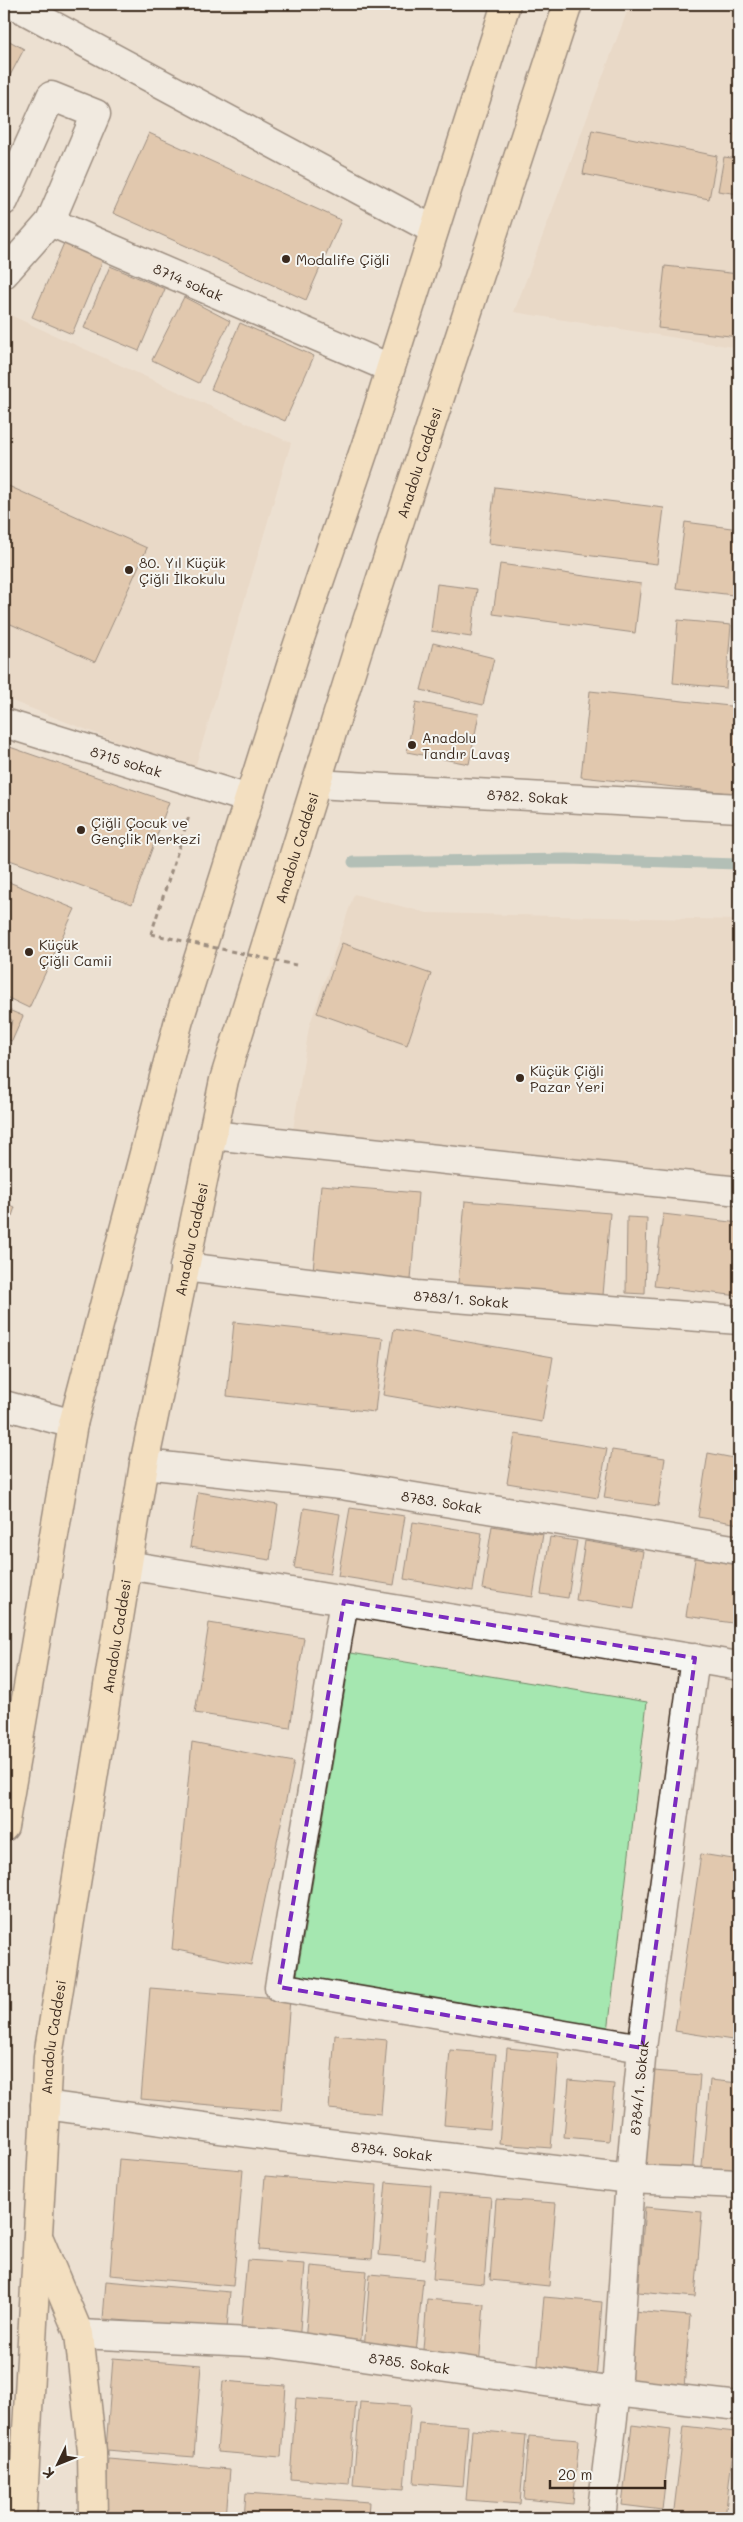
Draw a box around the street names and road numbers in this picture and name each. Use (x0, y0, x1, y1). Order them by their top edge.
street label: 8714 sokak (151, 258, 226, 305)
street label: Anadolu Caddesi (392, 405, 446, 520)
street label: 8715 sokak (88, 741, 164, 781)
street label: 8782. Sokak (487, 784, 569, 808)
street label: Anadolu Caddesi (270, 790, 322, 906)
street label: Anadolu Caddesi (170, 1181, 212, 1298)
street label: 8783/1. Sokak (413, 1285, 509, 1312)
street label: 8783. Sokak (400, 1485, 483, 1517)
street label: Anadolu Caddesi (97, 1578, 135, 1695)
street label: Anadolu Caddesi (36, 1979, 70, 2095)
street label: 8784/1. Sokak (625, 2039, 652, 2136)
street label: 8784. Sokak (350, 2136, 434, 2165)
street label: 8785. Sokak (368, 2347, 451, 2378)

